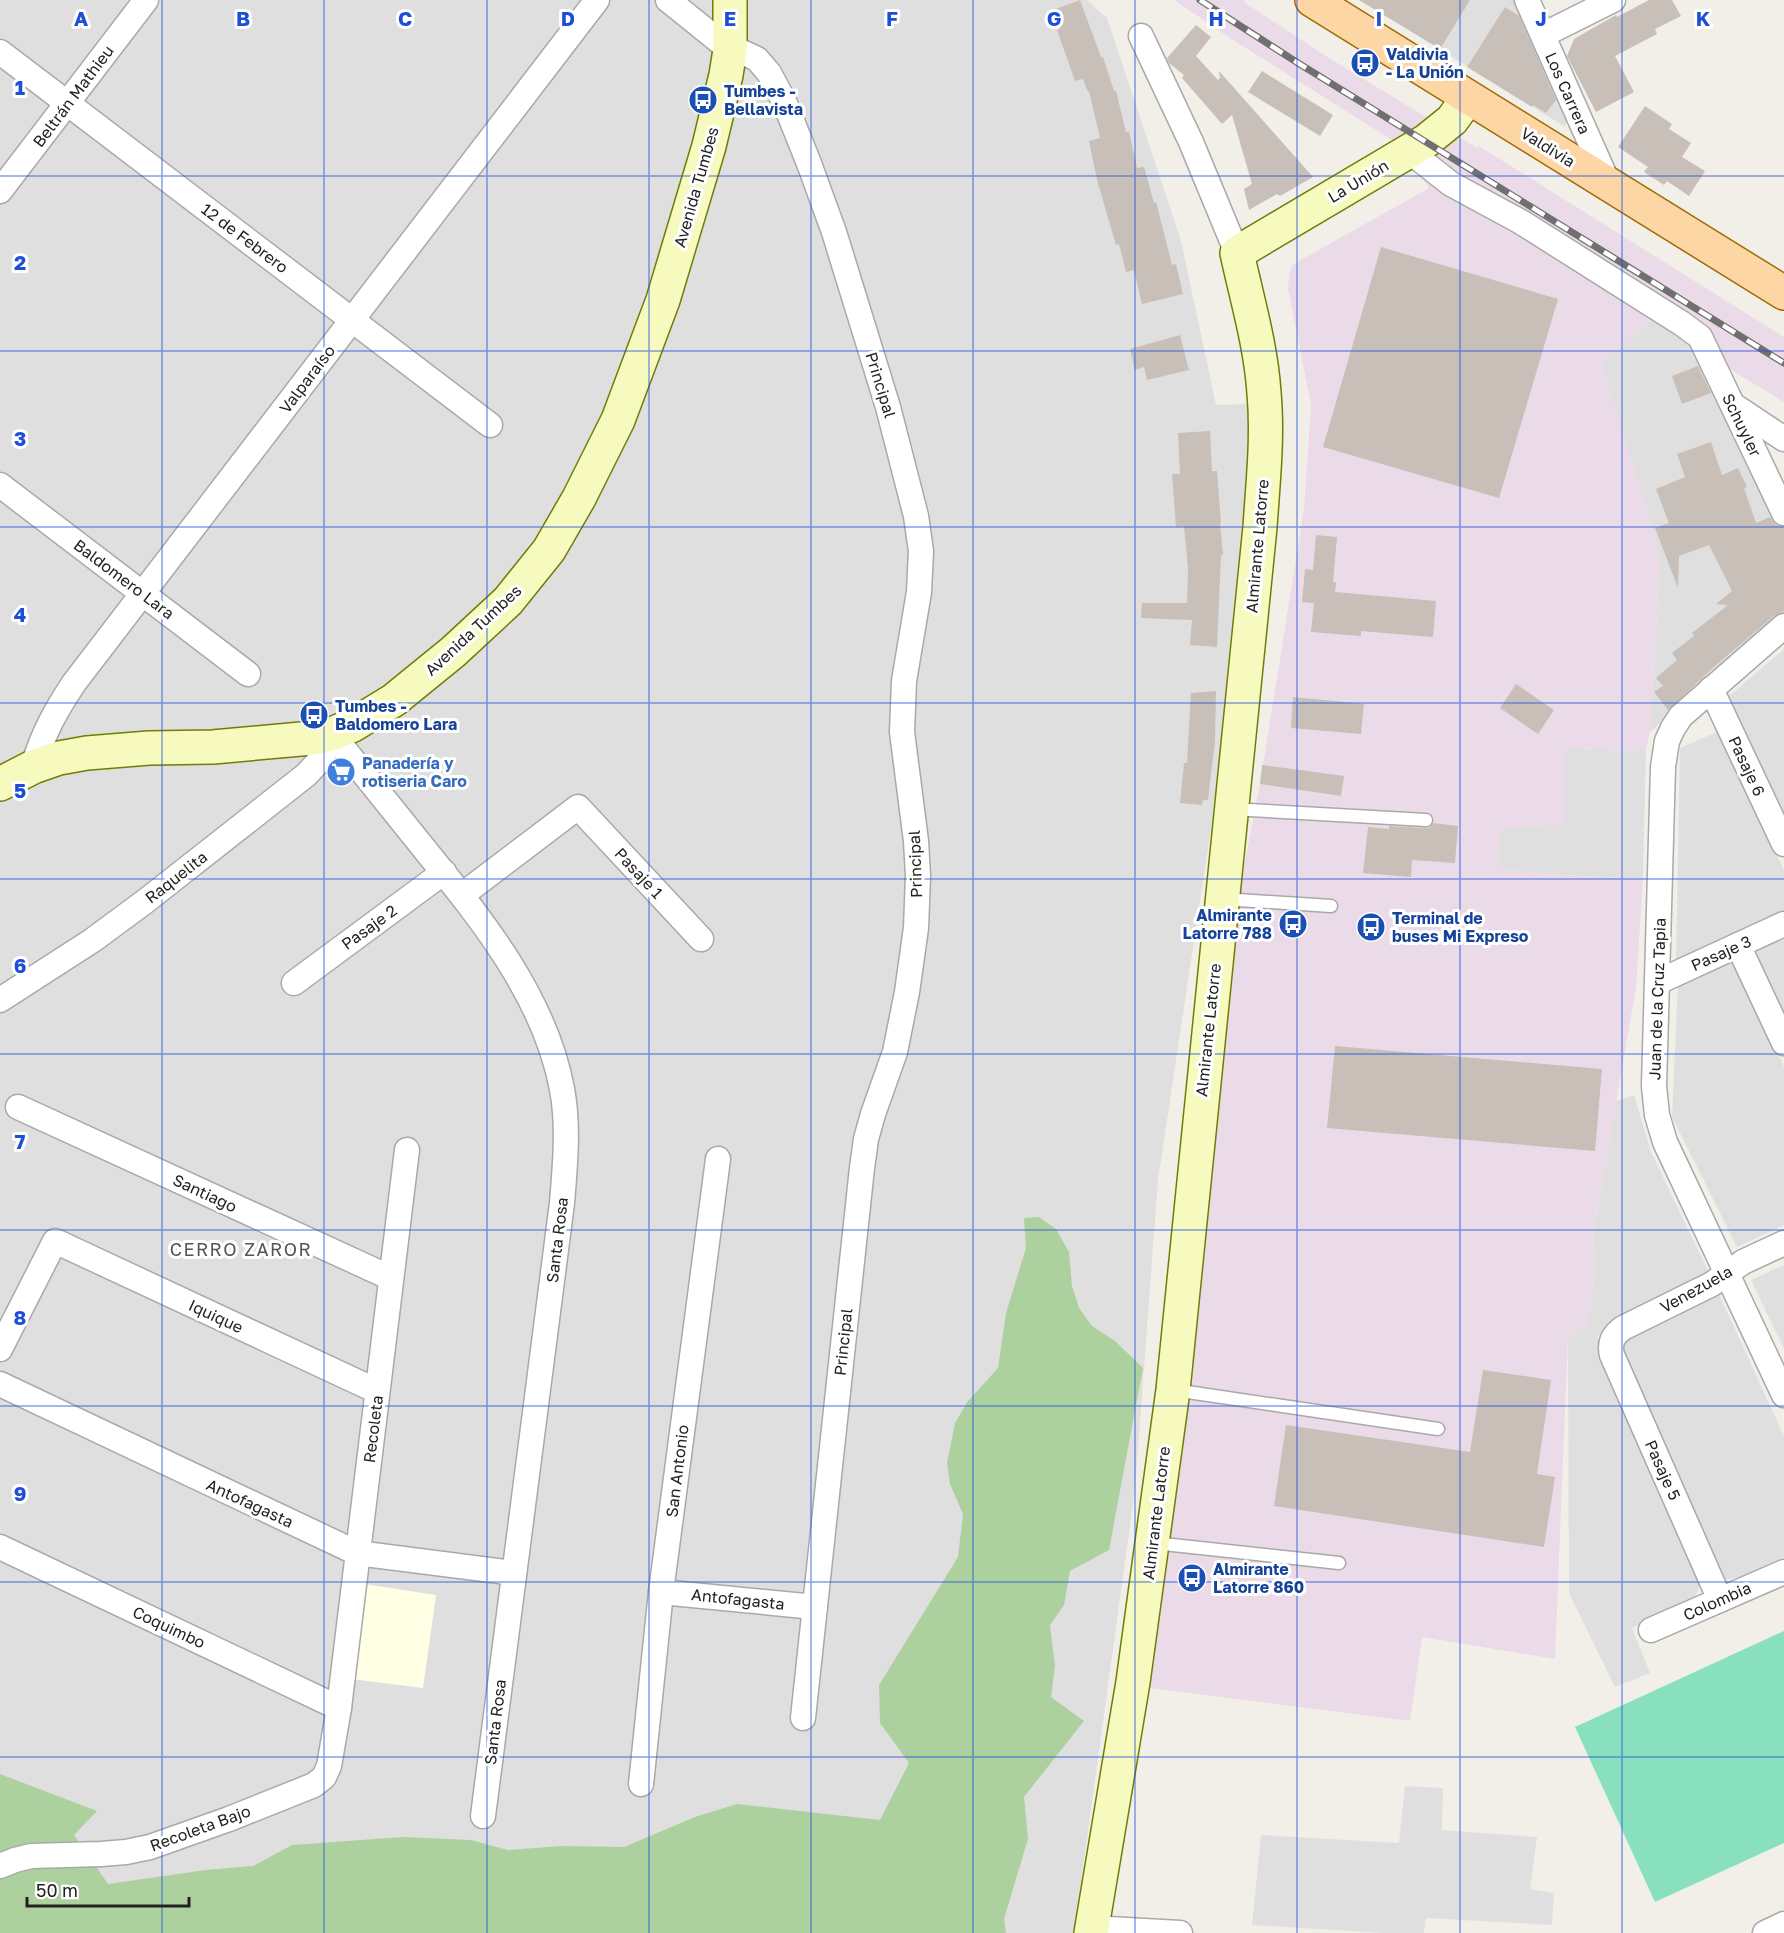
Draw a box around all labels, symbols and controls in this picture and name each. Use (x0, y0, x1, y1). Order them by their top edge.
text: A (74, 6, 88, 30)
text: B (236, 6, 250, 30)
text: C (398, 6, 412, 30)
text: D (561, 6, 575, 30)
text: E (724, 6, 736, 30)
text: F (886, 6, 898, 30)
text: G (1047, 6, 1061, 30)
text: H (1208, 6, 1224, 30)
text: I (1376, 6, 1382, 30)
text: J (1535, 6, 1547, 30)
text: K (1696, 6, 1711, 30)
street label: Beltrán Mathieu (28, 41, 118, 151)
place label: Valdivia - La Unión (1386, 44, 1464, 82)
bus stop icon: Valdivia - La Unión (1349, 47, 1381, 79)
street label: Los Carrera (1541, 49, 1595, 137)
text: 1 (15, 75, 25, 99)
place label: Tumbes - Bellavista (724, 81, 803, 119)
bus stop icon: Tumbes - Bellavista (687, 84, 719, 116)
street label: Valdivia (1517, 123, 1579, 171)
street label: Avenida Tumbes (669, 124, 723, 250)
street label: La Unión (1324, 155, 1392, 207)
street label: 12 de Febrero (198, 199, 292, 277)
text: 2 (14, 250, 26, 274)
street label: Valparaíso (275, 341, 339, 417)
street label: Principal (862, 350, 900, 420)
street label: Schuyler (1718, 390, 1766, 460)
text: 3 (14, 426, 26, 450)
street label: Almirante Latorre (1241, 478, 1273, 614)
street label: Baldomero Lara (70, 535, 178, 623)
street label: Avenida Tumbes (421, 580, 525, 680)
text: 4 (14, 602, 26, 626)
place label: Tumbes - Baldomero Lara (335, 696, 457, 734)
bus stop icon: Tumbes - Baldomero Lara (298, 699, 330, 731)
street label: Pasaje 6 (1724, 733, 1770, 799)
place label: Panadería y rotiseria Caro (362, 753, 467, 791)
supermarket icon: Panadería y rotiseria Caro (325, 756, 357, 788)
text: 5 (14, 778, 26, 802)
street label: Principal (904, 830, 926, 898)
street label: Pasaje 1 (610, 843, 668, 903)
street label: Raquelita (141, 847, 211, 907)
street label: Pasaje 2 (337, 900, 401, 954)
place label: Almirante Latorre 788 (1183, 905, 1272, 943)
bus stop icon: Almirante Latorre 788 (1277, 908, 1309, 940)
place label: Terminal de buses Mi Expreso (1392, 908, 1529, 946)
bus stop icon: Terminal de buses Mi Expreso (1355, 911, 1387, 943)
street label: Juan de la Cruz Tapia (1644, 918, 1670, 1080)
street label: Pasaje 3 (1688, 931, 1754, 975)
text: 6 (14, 953, 26, 977)
street label: Almirante Latorre (1191, 962, 1225, 1098)
text: 7 (15, 1129, 26, 1153)
street label: Santiago (170, 1170, 240, 1216)
street label: Santa Rosa (542, 1196, 572, 1284)
district label: CERRO ZAROR (170, 1238, 312, 1260)
street label: Venezuela (1656, 1261, 1736, 1317)
street label: Iquique (186, 1295, 246, 1337)
text: 8 (14, 1305, 26, 1329)
street label: Principal (830, 1307, 856, 1377)
street label: Recoleta (359, 1394, 387, 1464)
street label: San Antonio (661, 1424, 693, 1518)
street label: Pasaje 5 (1641, 1437, 1685, 1503)
street label: Almirante Latorre (1138, 1445, 1174, 1581)
street label: Antofagasta (203, 1474, 297, 1532)
text: 9 (14, 1481, 26, 1505)
place label: Almirante Latorre 860 (1213, 1559, 1304, 1597)
bus stop icon: Almirante Latorre 860 (1176, 1562, 1208, 1594)
street label: Colombia (1680, 1577, 1754, 1625)
street label: Antofagasta (690, 1584, 786, 1614)
street label: Coquimbo (129, 1601, 209, 1653)
street label: Santa Rosa (480, 1678, 510, 1766)
street label: Recoleta Bajo (147, 1801, 253, 1855)
scale bar (27, 1870, 189, 1908)
text: 50 m (36, 1879, 78, 1901)

